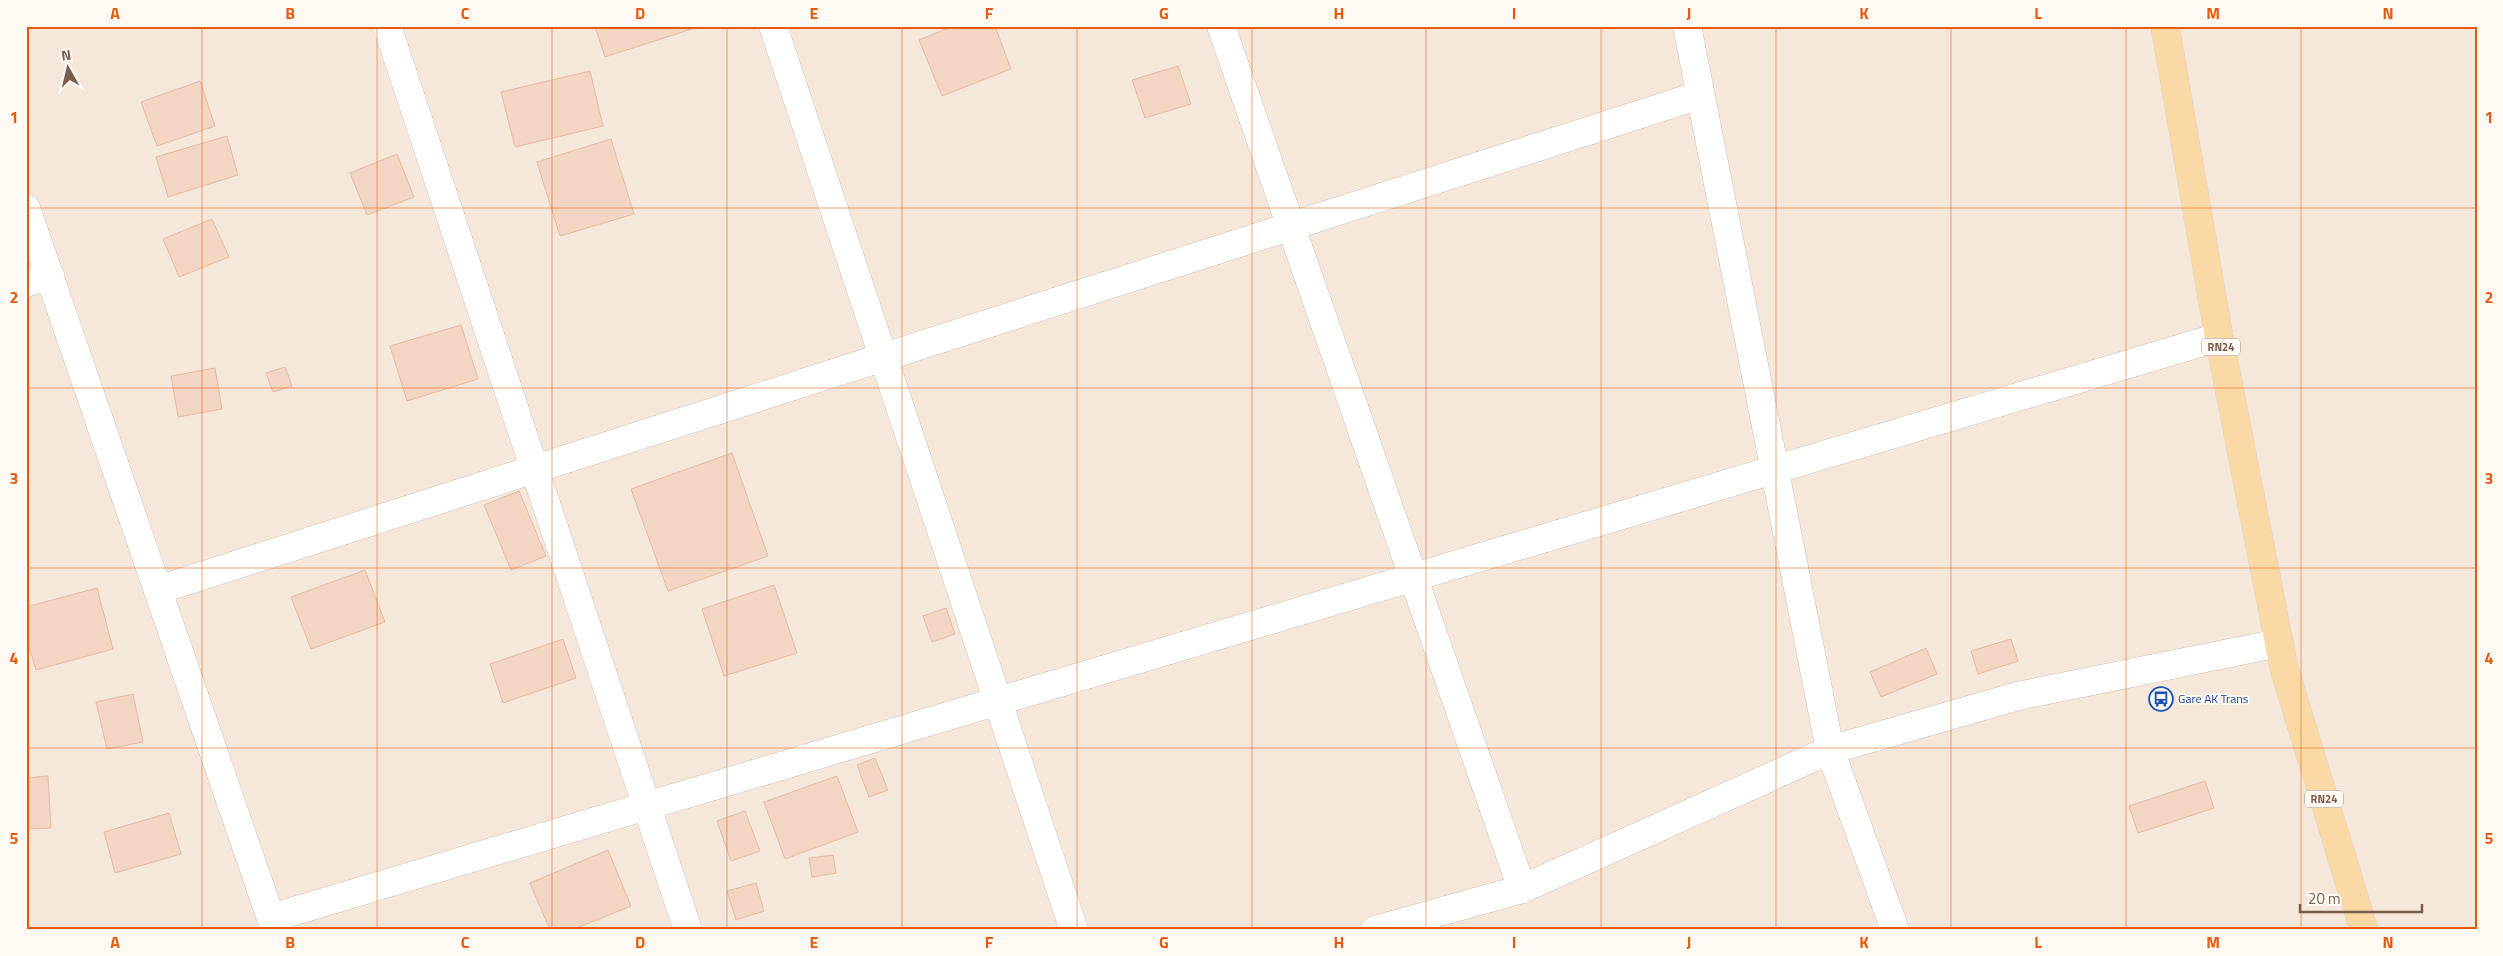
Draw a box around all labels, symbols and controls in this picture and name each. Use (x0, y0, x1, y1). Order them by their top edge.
text: A (110, 1, 120, 25)
text: B (285, 1, 295, 25)
text: C (461, 1, 470, 25)
text: D (635, 1, 645, 25)
text: E (810, 1, 819, 25)
text: F (985, 1, 994, 25)
text: G (1159, 1, 1169, 25)
text: H (1334, 1, 1344, 25)
text: I (1512, 1, 1516, 25)
text: J (1687, 1, 1691, 25)
text: K (1859, 1, 1869, 25)
text: L (2034, 1, 2042, 25)
text: M (2206, 1, 2220, 25)
text: N (2382, 1, 2394, 25)
north arrow (42, 42, 92, 92)
text: N (60, 44, 72, 66)
text: 1 (10, 105, 18, 129)
text: 1 (2485, 105, 2493, 129)
text: 2 (10, 285, 18, 309)
text: 2 (2485, 285, 2493, 309)
road number: RN24 (2202, 338, 2240, 356)
text: 3 (10, 466, 18, 490)
text: 3 (2485, 466, 2493, 490)
text: 4 (10, 646, 19, 670)
text: 4 (2485, 646, 2494, 670)
bus stop icon: Gare AK Trans (2148, 686, 2174, 712)
place label: Gare AK Trans (2178, 689, 2249, 708)
road number: RN24 (2305, 791, 2343, 808)
text: 5 (10, 826, 19, 850)
text: 5 (2485, 826, 2494, 850)
scale bar (2300, 881, 2423, 913)
text: 20 m (2308, 887, 2341, 910)
text: A (110, 930, 120, 954)
text: B (285, 930, 295, 954)
text: C (461, 930, 470, 954)
text: D (635, 930, 645, 954)
text: E (810, 930, 819, 954)
text: F (985, 930, 994, 954)
text: G (1159, 930, 1169, 954)
text: H (1334, 930, 1344, 954)
text: I (1512, 930, 1516, 954)
text: J (1687, 930, 1691, 954)
text: K (1859, 930, 1869, 954)
text: L (2034, 930, 2042, 954)
text: M (2206, 930, 2220, 954)
text: N (2382, 930, 2394, 954)

